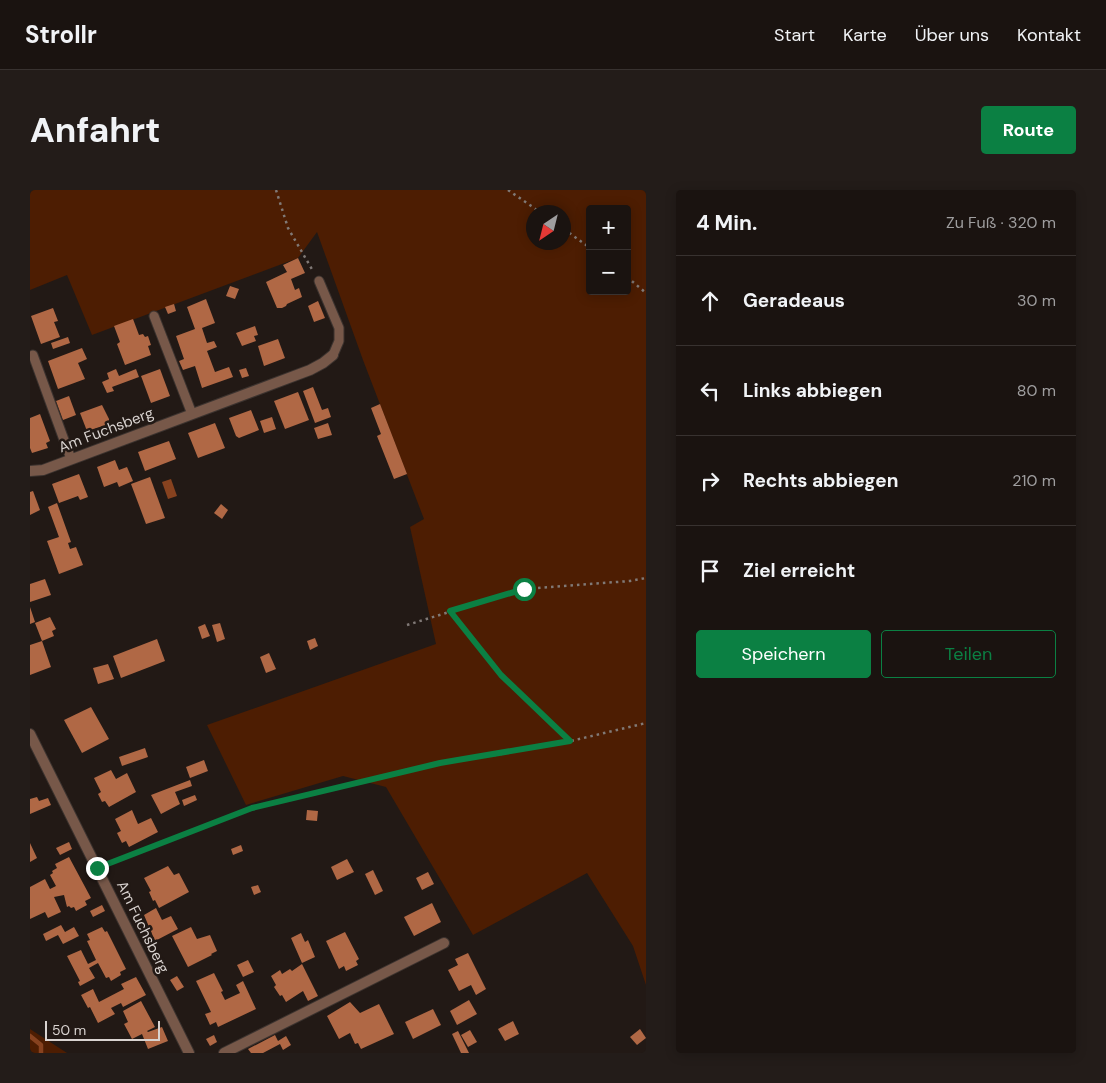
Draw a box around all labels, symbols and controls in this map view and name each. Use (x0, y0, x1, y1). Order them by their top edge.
text: Strollr (25, 19, 97, 50)
text: Start (774, 23, 815, 47)
text: Karte (843, 23, 887, 47)
text: Über uns (915, 23, 989, 47)
text: Kontakt (1017, 23, 1081, 47)
button: Route (981, 106, 1076, 154)
text: Anfahrt (30, 107, 160, 153)
north arrow (526, 205, 571, 250)
map controls (586, 205, 631, 295)
button: + (586, 205, 631, 250)
text: 4 Min. (696, 209, 757, 237)
text: Zu Fuß · 320 m (946, 212, 1056, 233)
button: − (586, 250, 631, 295)
icon: ahead (696, 287, 724, 315)
text: Geradeaus (743, 288, 845, 313)
text: 30 m (1017, 290, 1056, 311)
icon: left (696, 377, 724, 405)
text: Links abbiegen (743, 378, 882, 403)
text: 80 m (1017, 380, 1056, 401)
street label: Am Fuchsberg (56, 403, 156, 457)
icon: right (696, 467, 724, 495)
text: Rechts abbiegen (743, 468, 898, 493)
text: 210 m (1012, 470, 1056, 491)
icon: arrive (696, 557, 724, 585)
text: Ziel erreicht (743, 558, 855, 583)
route start (513, 578, 536, 601)
button: Speichern (696, 630, 871, 678)
button: Teilen (881, 630, 1056, 678)
route end (86, 857, 109, 880)
street label: Am Fuchsberg (112, 878, 174, 976)
scale bar (45, 1018, 160, 1041)
text: 50 m (52, 1021, 86, 1039)

